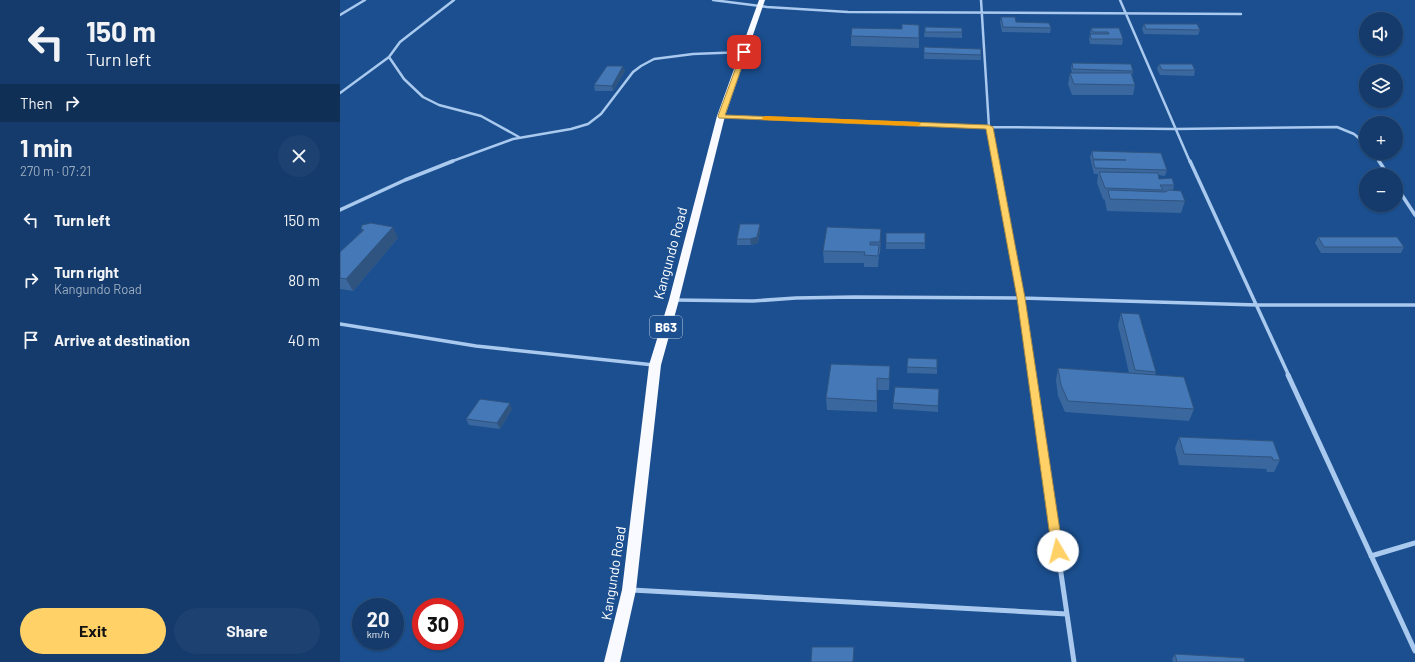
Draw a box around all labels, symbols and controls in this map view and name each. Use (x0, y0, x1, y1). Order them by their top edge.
map controls (1359, 12, 1403, 212)
button: sound (1359, 12, 1403, 56)
text: 150 m (86, 14, 156, 48)
icon: left (20, 16, 72, 68)
pin (727, 35, 761, 69)
icon: arrive (733, 41, 755, 63)
text: Turn left (86, 48, 152, 70)
button: layers (1359, 64, 1403, 108)
icon: right (61, 92, 83, 114)
text: Then (20, 94, 53, 112)
button: + (1359, 116, 1403, 160)
text: 1 min (20, 133, 73, 162)
button: close (278, 135, 320, 177)
text: 270 m · 07:21 (20, 163, 91, 179)
button: − (1359, 168, 1403, 212)
street label: Kangundo Road (650, 205, 690, 301)
icon: left (20, 209, 42, 231)
text: Turn left (54, 211, 110, 229)
text: 150 m (283, 211, 320, 229)
text: Turn right (54, 263, 119, 281)
icon: right (20, 269, 42, 291)
text: 80 m (288, 271, 320, 289)
text: Kangundo Road (54, 281, 142, 297)
road number: B63 (650, 316, 682, 338)
icon: arrive (20, 329, 42, 351)
text: Arrive at destination (54, 331, 190, 349)
text: 40 m (288, 331, 320, 349)
street label: Kangundo Road (597, 525, 629, 621)
position arrow (1037, 530, 1079, 572)
speed limit sign: 30 (412, 598, 464, 650)
text: 20 (367, 607, 389, 631)
button: Exit (20, 608, 166, 654)
button: Share (174, 608, 320, 654)
text: km/h (367, 628, 389, 640)

